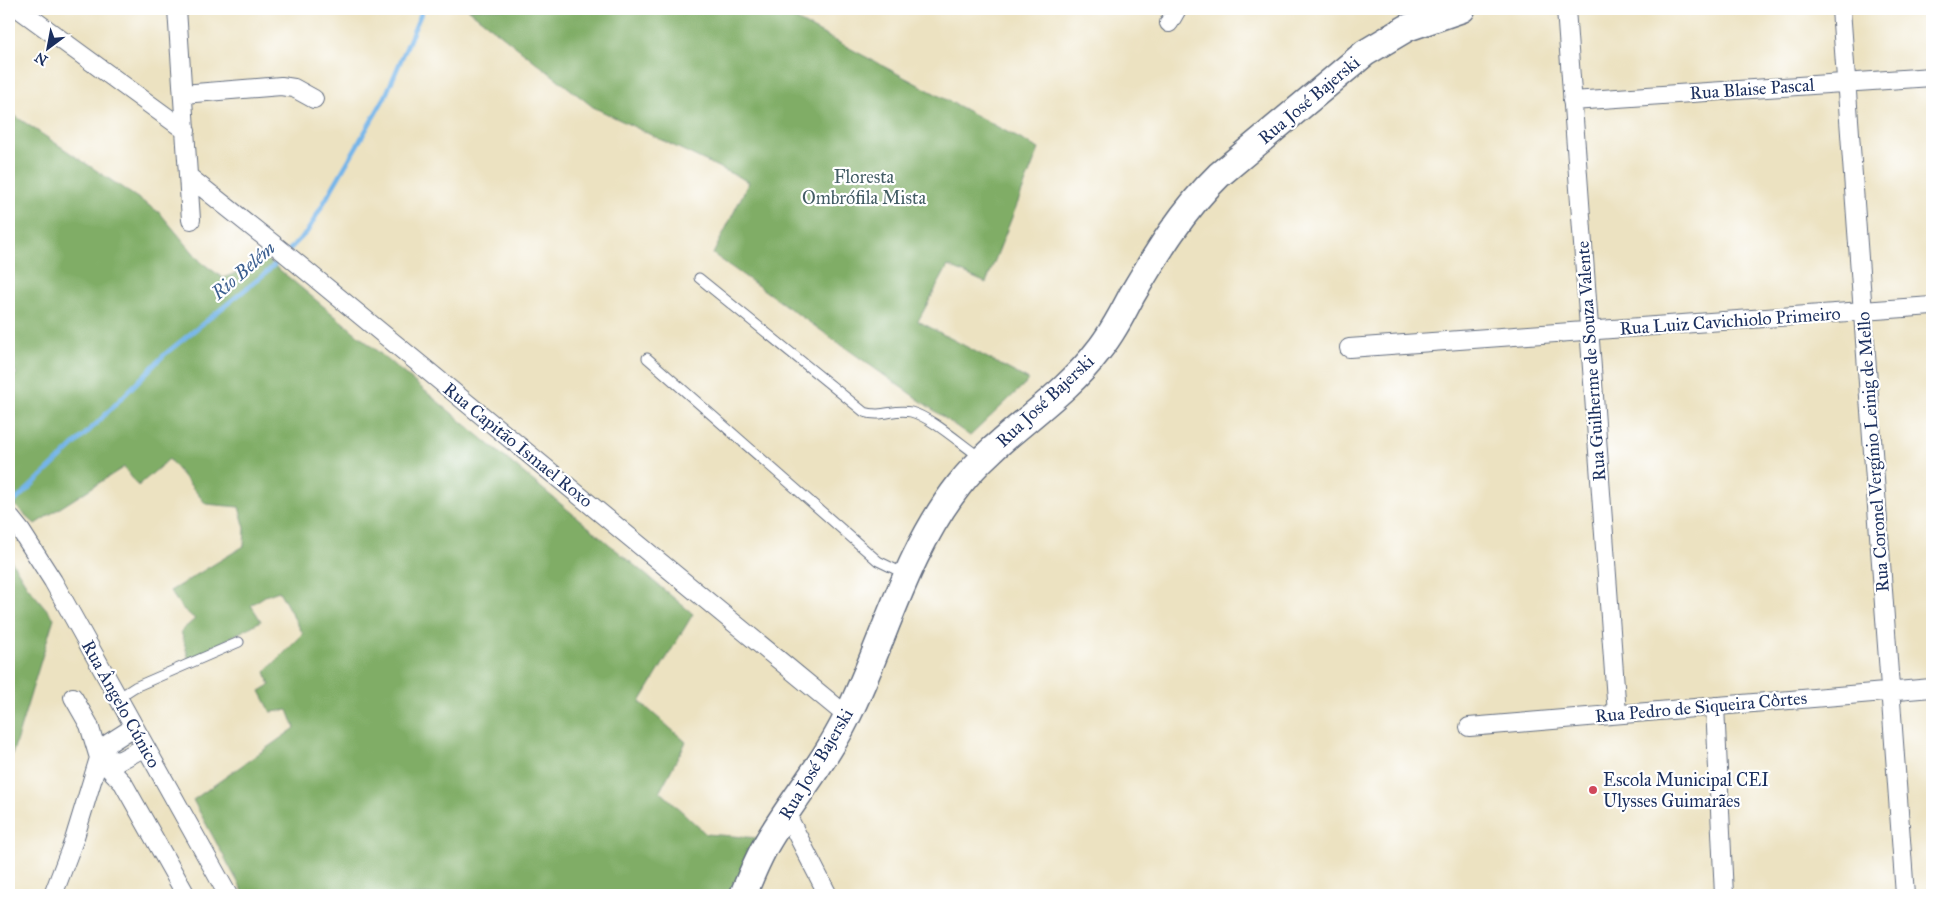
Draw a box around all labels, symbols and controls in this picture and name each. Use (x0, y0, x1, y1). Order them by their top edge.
north arrow (22, 22, 72, 72)
text: N (32, 48, 51, 69)
street label: Rua José Bajerski (1254, 51, 1365, 150)
street label: Rua Blaise Pascal (1689, 74, 1815, 104)
park label: Floresta Ombrófila Mista (802, 166, 926, 209)
water label: Rio Belém (206, 236, 280, 305)
street label: Rua Guilherme de Souza Valente (1572, 240, 1610, 482)
street label: Rua Luiz Cavichiolo Primeiro (1619, 302, 1841, 340)
street label: Rua Coronel Vergínio Leinig de Mello (1852, 311, 1895, 593)
street label: Rua José Bajerski (992, 350, 1099, 453)
street label: Rua Capitão Ismael Roxo (439, 378, 597, 512)
street label: Rua Ângelo Cúnico (76, 636, 166, 772)
street label: Rua Pedro de Siqueira Côrtes (1594, 687, 1808, 728)
street label: Rua José Bajerski (774, 704, 859, 824)
place label: Escola Municipal CEI Ulysses Guimarães (1603, 769, 1769, 812)
marker: Escola Municipal CEI Ulysses Guimarães (1587, 784, 1599, 796)

